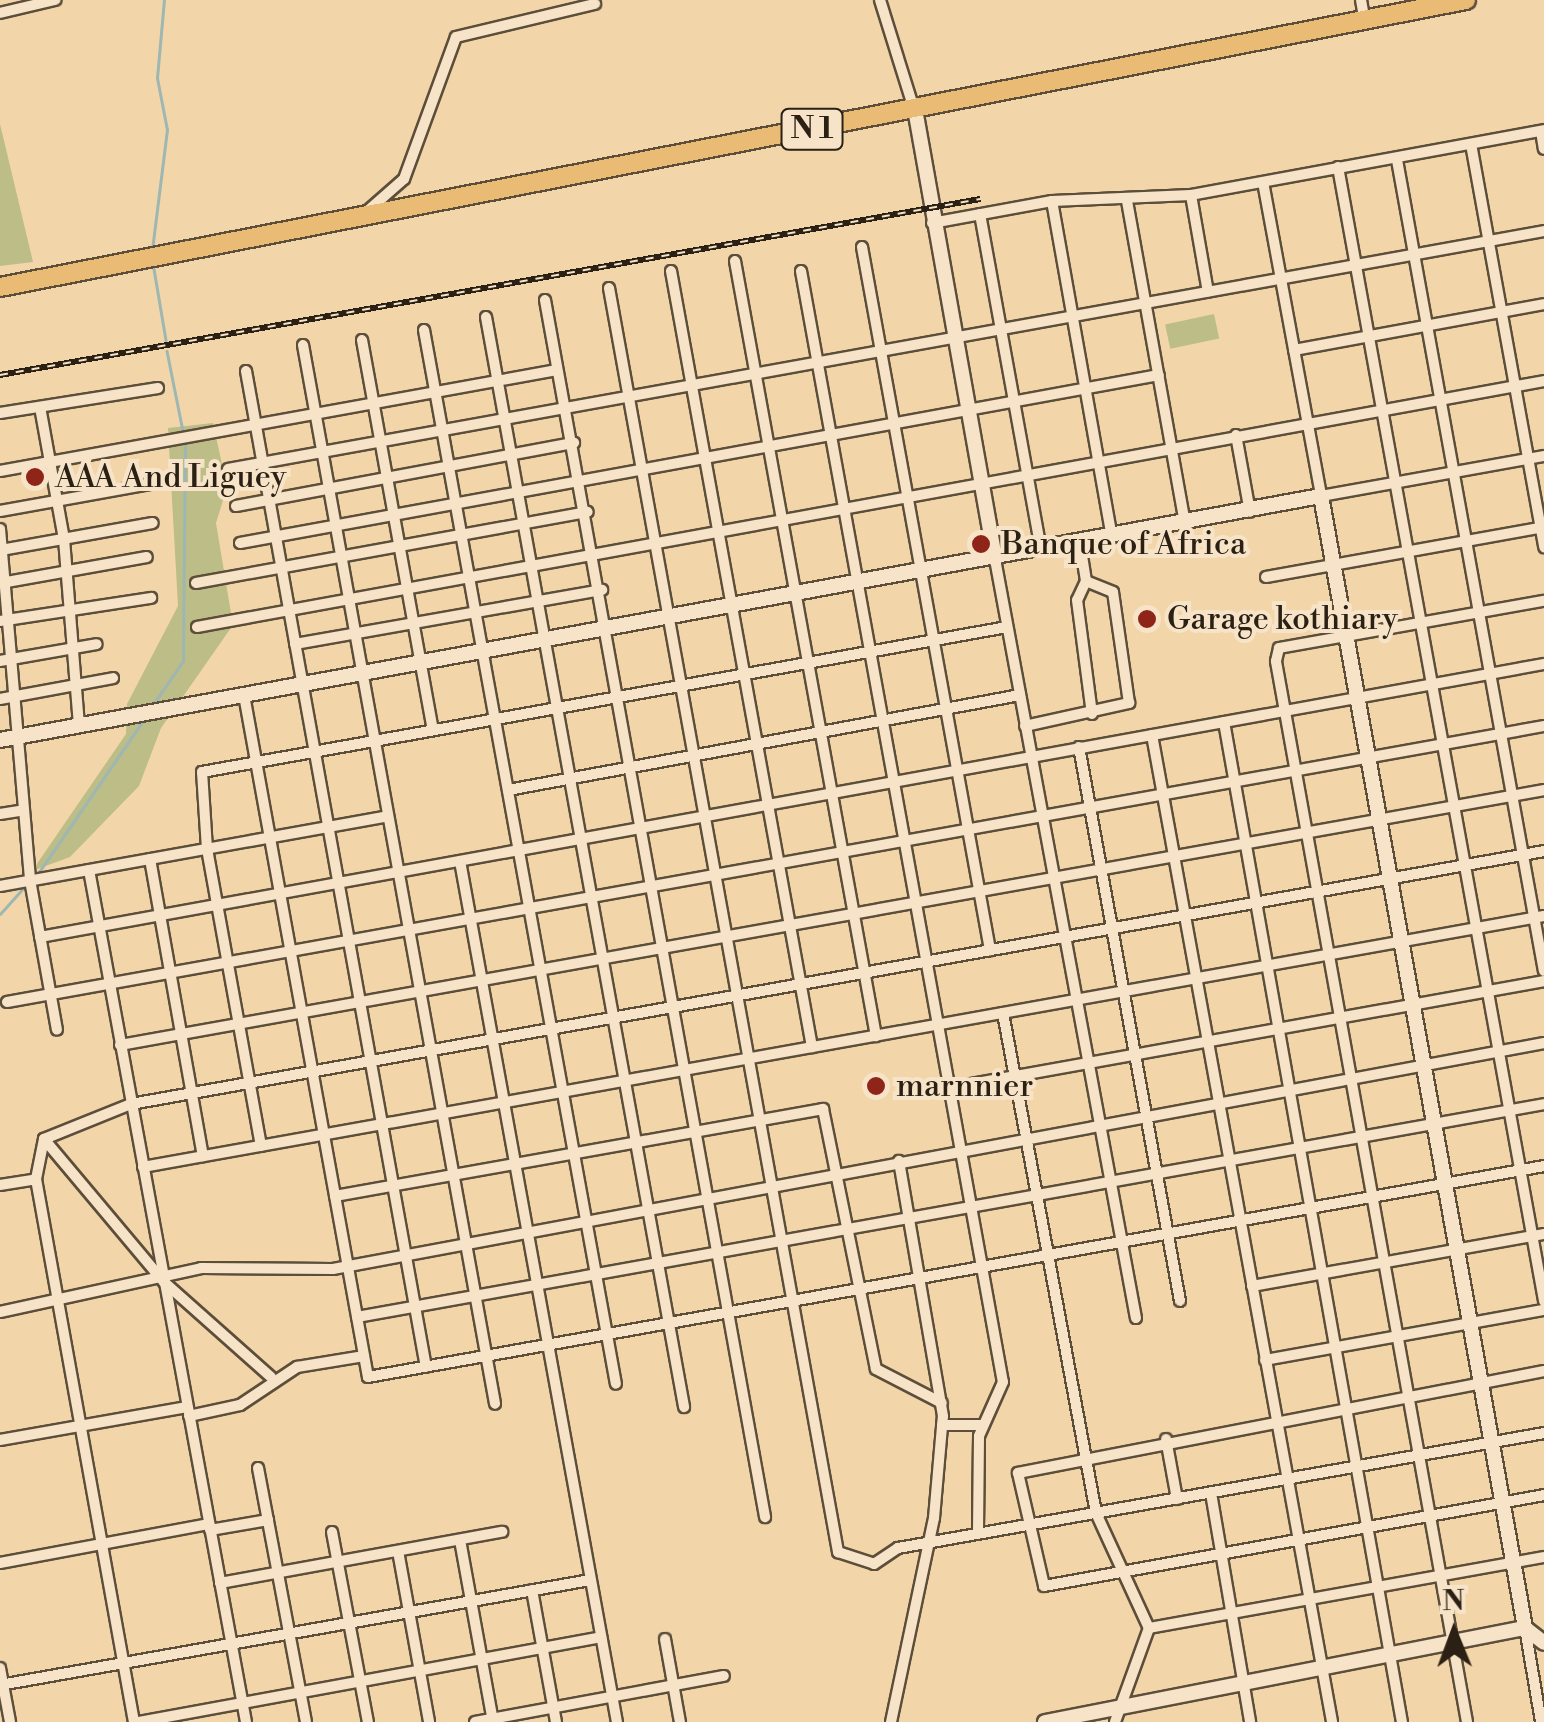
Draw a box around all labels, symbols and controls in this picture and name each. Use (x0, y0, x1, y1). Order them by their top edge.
road number: N 1 (780, 104, 844, 154)
place label: AAA And Liguey (55, 458, 286, 496)
marker: AAA And Liguey (24, 466, 46, 488)
place label: Banque of Africa (1001, 525, 1246, 563)
marker: Banque of Africa (970, 533, 992, 555)
place label: Garage kothiary (1167, 600, 1398, 638)
marker: Garage kothiary (1136, 608, 1158, 630)
place label: marnnier (896, 1067, 1033, 1105)
marker: marnnier (865, 1075, 887, 1097)
north arrow (1404, 1582, 1504, 1682)
text: N (1442, 1584, 1465, 1619)

